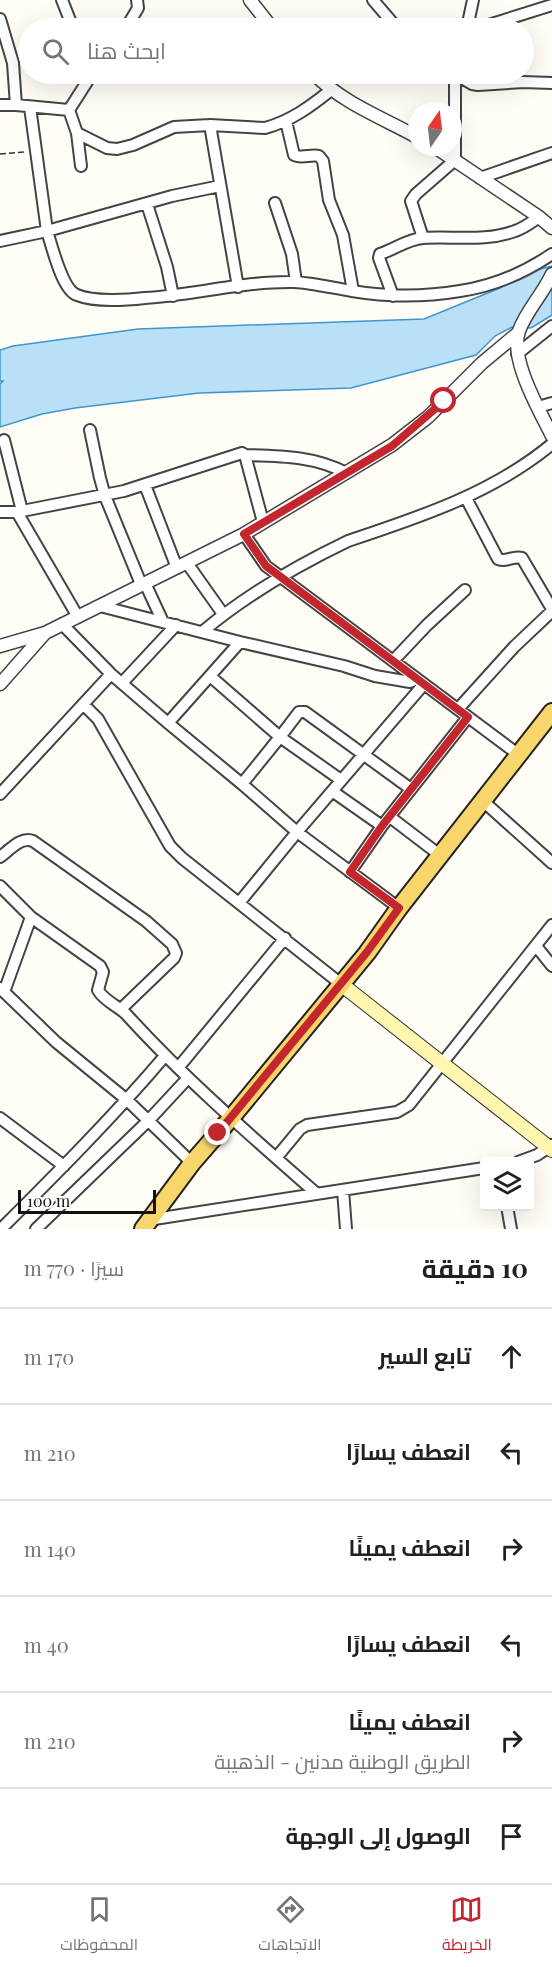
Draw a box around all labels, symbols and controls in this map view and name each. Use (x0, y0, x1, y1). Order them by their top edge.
search box (18, 18, 534, 84)
icon: search (39, 35, 72, 68)
text: ابحث هنا (87, 35, 166, 65)
north arrow (408, 102, 462, 156)
route start (430, 387, 456, 413)
route end (204, 1119, 230, 1145)
map controls (480, 1157, 534, 1211)
button: layers (480, 1157, 534, 1211)
scale bar (18, 1187, 156, 1214)
text: 100 m (27, 1190, 70, 1211)
text: 10 دقيقة (422, 1250, 528, 1285)
text: سيرًا · 770 m (24, 1254, 124, 1281)
text: تابع السير (378, 1340, 471, 1370)
icon: ahead (495, 1340, 528, 1373)
text: 170 m (24, 1343, 74, 1370)
text: انعطف يسارًا (346, 1436, 471, 1466)
icon: left (495, 1436, 528, 1469)
text: 210 m (24, 1439, 76, 1466)
text: انعطف يمينًا (349, 1532, 471, 1562)
icon: right (495, 1532, 528, 1565)
text: 140 m (24, 1535, 76, 1562)
text: انعطف يسارًا (346, 1628, 471, 1658)
icon: left (495, 1628, 528, 1661)
text: 40 m (24, 1631, 69, 1658)
text: انعطف يمينًا (349, 1706, 471, 1736)
icon: right (495, 1724, 528, 1757)
text: 210 m (24, 1727, 76, 1754)
text: الطريق الوطنية مدنين - الذهيبة (214, 1747, 471, 1774)
text: الوصول إلى الوجهة (285, 1820, 471, 1850)
icon: arrive (495, 1820, 528, 1853)
tab: المحفوظات (60, 1893, 138, 1959)
tab: الاتجاهات (258, 1893, 322, 1959)
tab: الخريطة (442, 1893, 492, 1959)

